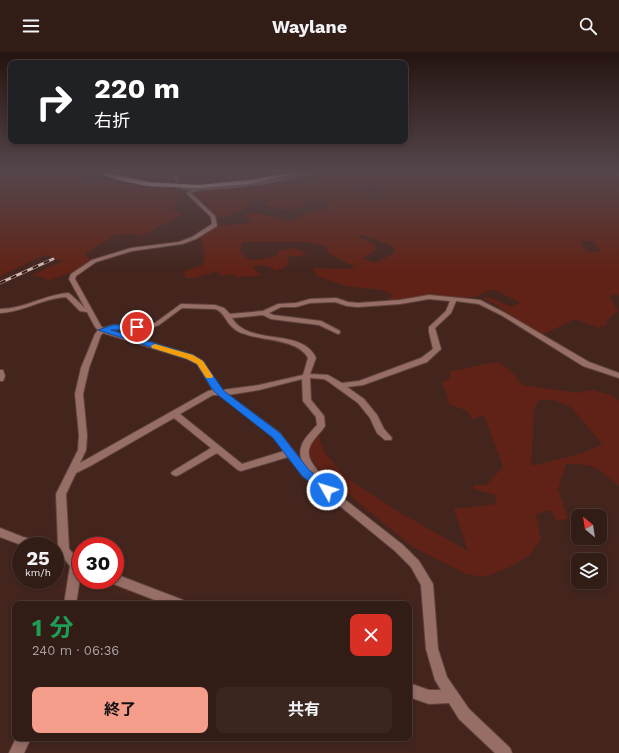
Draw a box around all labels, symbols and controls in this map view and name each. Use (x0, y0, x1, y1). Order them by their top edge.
icon: menu (20, 15, 42, 37)
icon: search (577, 15, 599, 37)
text: Waylane (272, 16, 347, 37)
text: 220 m (94, 72, 180, 105)
icon: right (28, 76, 80, 128)
text: 右折 (94, 110, 130, 131)
pin (120, 310, 154, 344)
icon: arrive (126, 316, 148, 338)
position arrow (306, 469, 348, 511)
north arrow (571, 509, 607, 545)
map controls (571, 509, 607, 589)
speed limit sign: 30 (72, 537, 124, 589)
text: 25 (26, 546, 50, 570)
button: layers (571, 553, 607, 589)
text: km/h (25, 567, 51, 578)
text: 1 分 (32, 614, 73, 642)
button: close (350, 614, 392, 656)
text: 240 m · 06:36 (32, 643, 119, 658)
button: 終了 (32, 687, 208, 733)
button: 共有 (216, 687, 392, 733)

